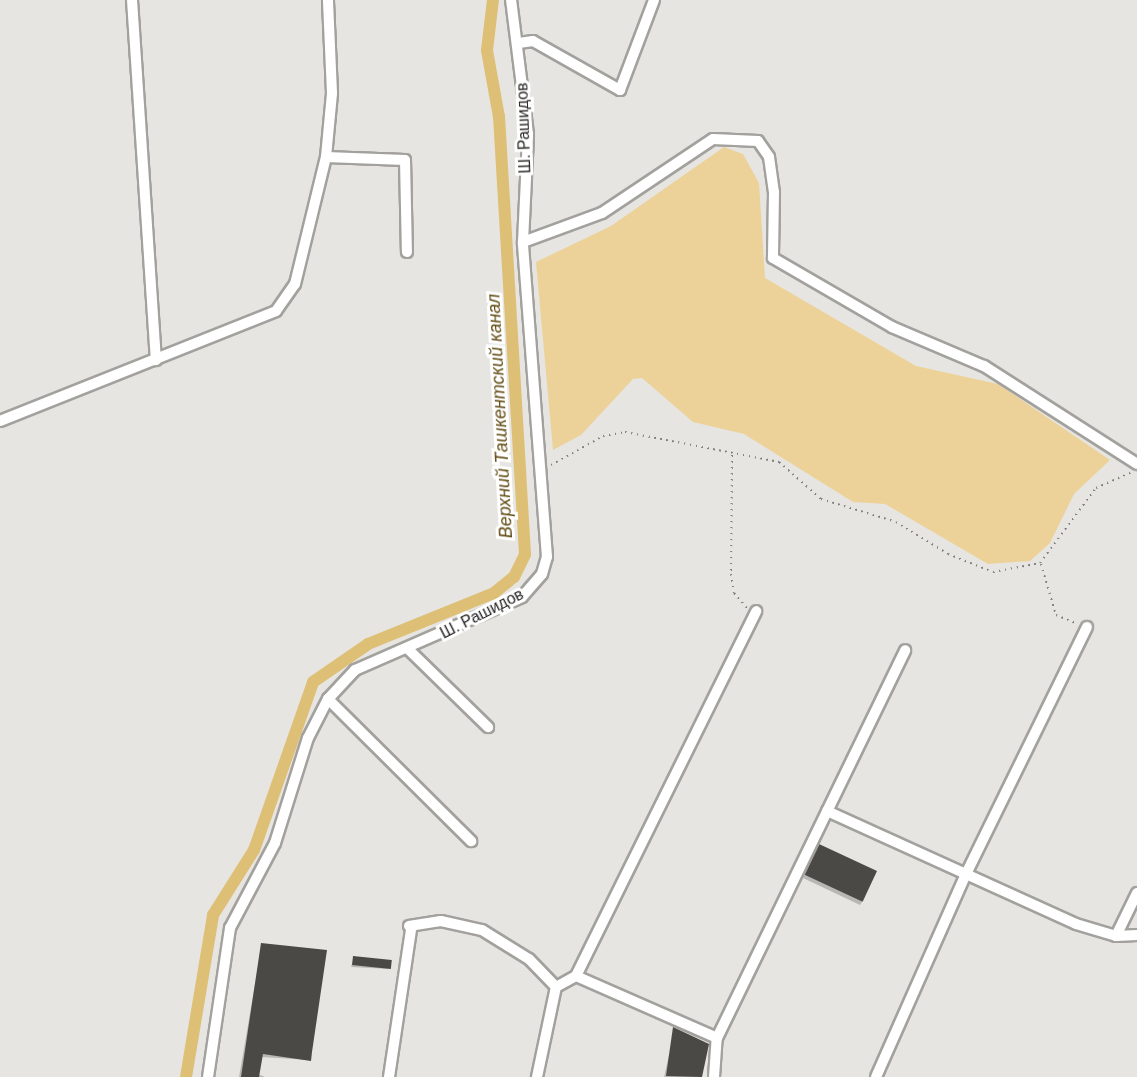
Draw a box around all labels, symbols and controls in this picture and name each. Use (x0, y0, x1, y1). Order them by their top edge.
street label: Ш. Рашидов (513, 82, 535, 174)
water label: Верхний Ташкентский канал (483, 293, 517, 539)
street label: Ш. Рашидов (437, 585, 527, 643)

